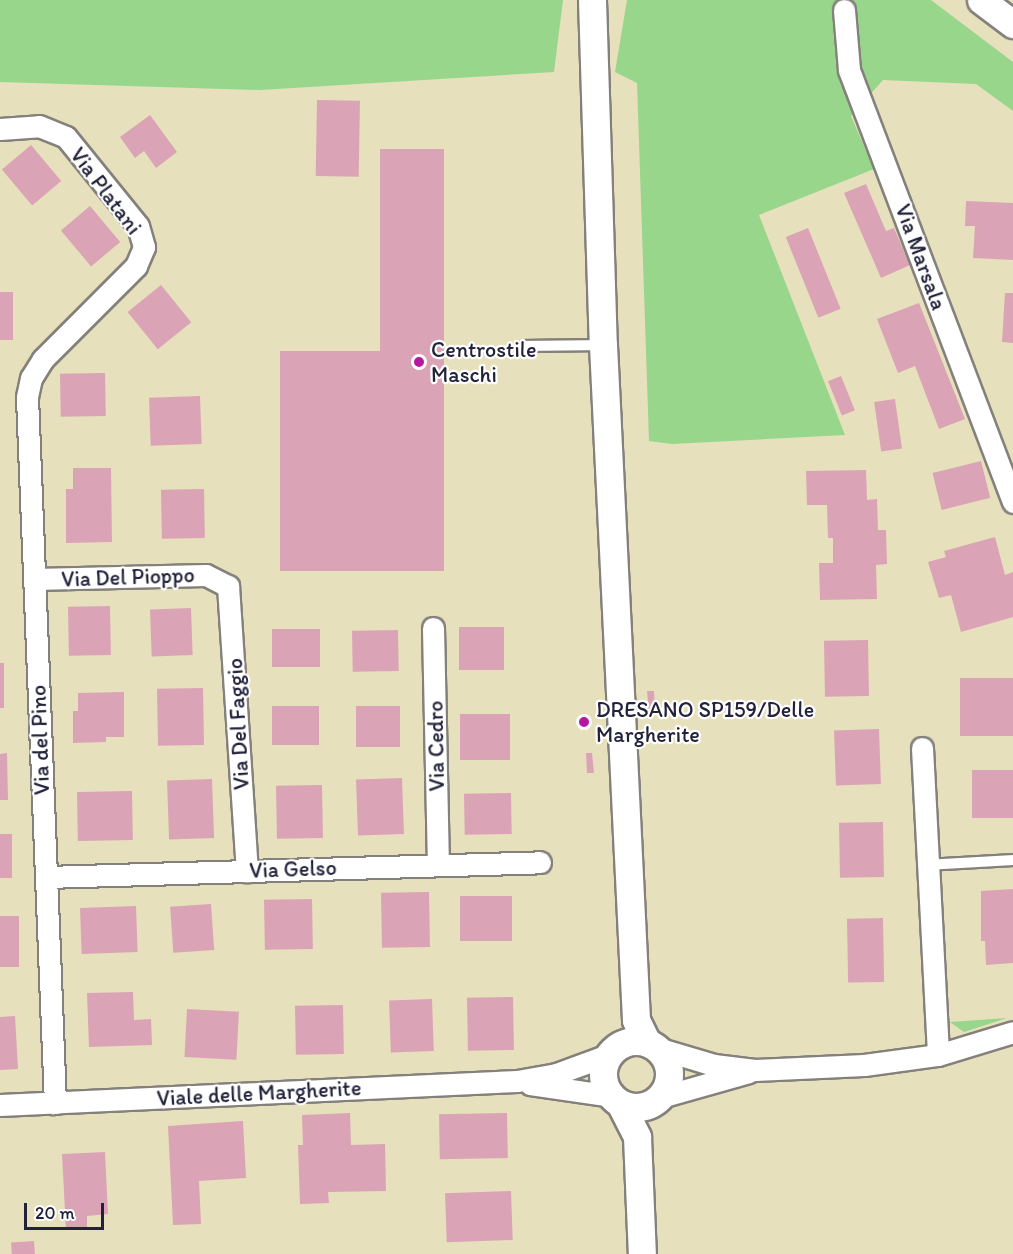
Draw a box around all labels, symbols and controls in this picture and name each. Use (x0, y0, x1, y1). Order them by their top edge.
street label: Via Platani (65, 142, 147, 240)
street label: Via Marsala (890, 201, 952, 313)
place label: Centrostile Maschi (431, 336, 537, 388)
marker: Centrostile Maschi (412, 355, 426, 369)
street label: Via Del Pioppo (61, 561, 195, 593)
street label: Via Del Faggio (221, 657, 255, 791)
street label: Via del Pino (25, 685, 55, 795)
place label: DRESANO SP159/Delle Margherite (596, 696, 814, 748)
street label: Via Cedro (422, 700, 450, 792)
marker: DRESANO SP159/Delle Margherite (577, 715, 591, 729)
street label: Via Gelso (249, 854, 337, 884)
street label: Viale delle Margherite (156, 1074, 362, 1112)
scale bar (27, 1191, 106, 1229)
text: 20 m (35, 1202, 75, 1224)

